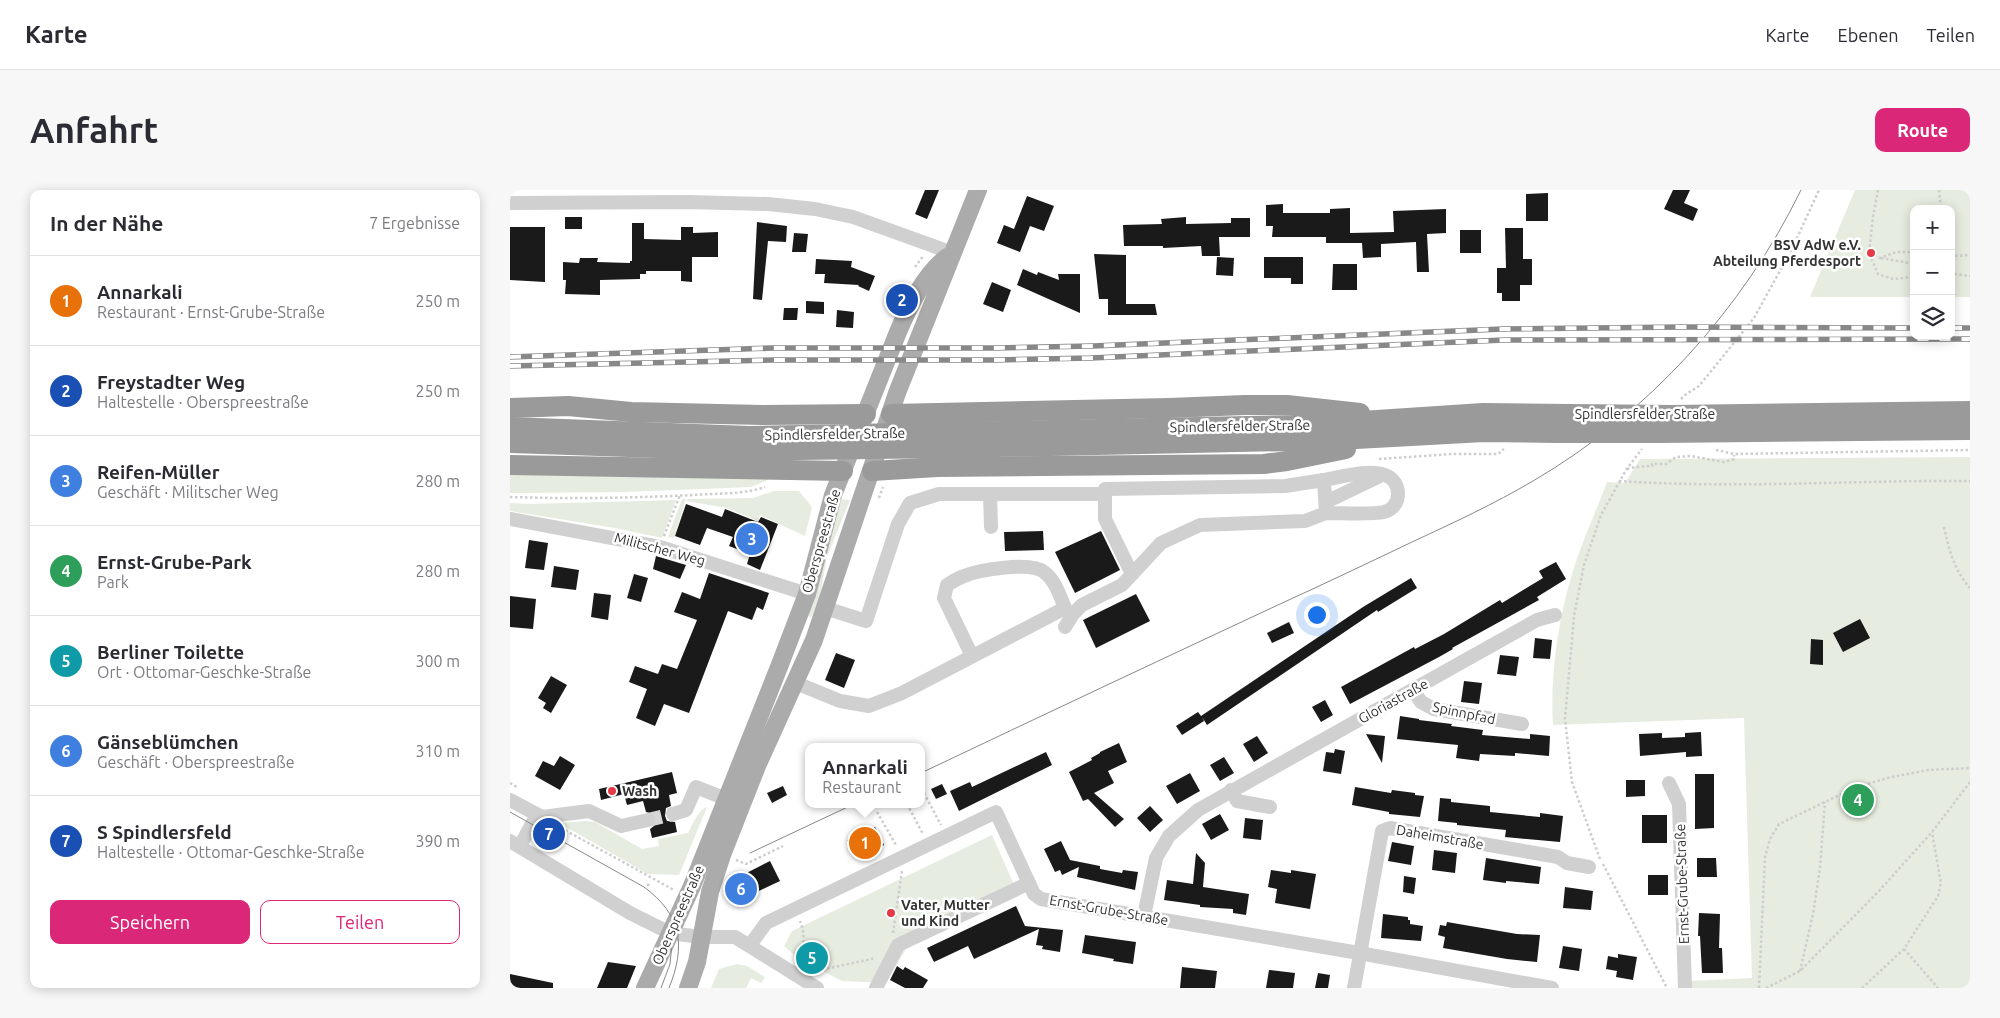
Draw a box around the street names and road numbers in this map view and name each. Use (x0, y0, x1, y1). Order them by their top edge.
street label: Spindlersfelder Straße (1575, 406, 1715, 422)
street label: Spindlersfelder Straße (1170, 417, 1310, 435)
street label: Spindlersfelder Straße (765, 425, 905, 443)
street label: Oberspreestraße (799, 487, 843, 595)
street label: Militscher Weg (613, 529, 707, 569)
street label: Gloriastraße (1355, 675, 1431, 727)
street label: Spinnpfad (1431, 699, 1497, 727)
street label: Daheimstraße (1395, 821, 1485, 853)
street label: Ernst-Grube-Straße (1672, 824, 1692, 944)
street label: Oberspreestraße (649, 863, 707, 967)
street label: Ernst-Grube-Straße (1048, 892, 1170, 928)

